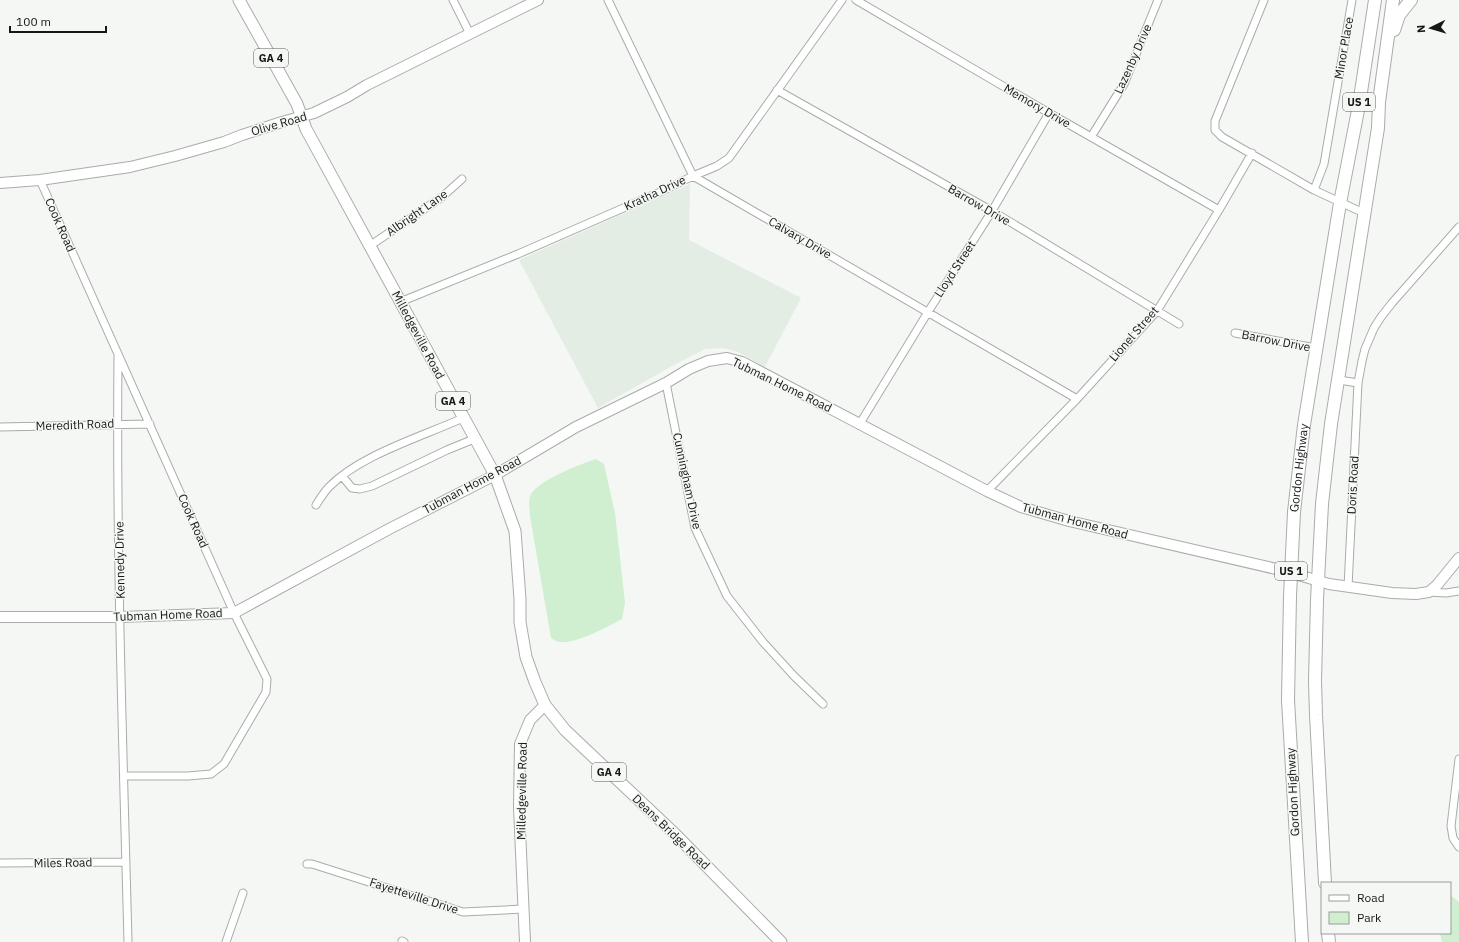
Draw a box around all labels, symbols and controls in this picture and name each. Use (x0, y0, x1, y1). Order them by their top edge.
scale bar (10, 8, 106, 34)
north arrow (1411, 8, 1451, 48)
text: 100 m (16, 14, 51, 29)
street label: Minor Place (1331, 15, 1356, 80)
street label: Lazenby Drive (1110, 21, 1155, 96)
text: N (1414, 24, 1428, 33)
road number: GA 4 (254, 49, 288, 67)
street label: Memory Drive (1001, 80, 1074, 131)
road number: US 1 (1343, 93, 1375, 111)
street label: Olive Road (249, 108, 309, 139)
street label: Kratha Drive (622, 172, 688, 213)
street label: Barrow Drive (945, 181, 1013, 229)
street label: Albright Lane (383, 186, 451, 239)
street label: Cook Road (42, 195, 79, 254)
street label: Calvary Drive (766, 213, 835, 262)
street label: Lloyd Street (931, 238, 978, 300)
street label: Milledgeville Road (389, 288, 448, 382)
street label: Lionel Street (1106, 303, 1162, 364)
street label: Barrow Drive (1241, 327, 1312, 355)
street label: Tubman Home Road (730, 354, 835, 415)
road number: GA 4 (436, 392, 470, 410)
street label: Meredith Road (35, 416, 115, 433)
street label: Gordon Highway (1286, 423, 1311, 513)
street label: Cunningham Drive (670, 431, 705, 531)
street label: Tubman Home Road (420, 452, 524, 517)
street label: Doris Road (1343, 455, 1362, 515)
street label: Cook Road (175, 491, 212, 550)
street label: Tubman Home Road (1020, 499, 1130, 542)
street label: Kennedy Drive (111, 521, 128, 599)
road number: US 1 (1275, 562, 1307, 580)
street label: Tubman Home Road (113, 605, 223, 624)
street label: Milledgeville Road (513, 742, 530, 840)
street label: Gordon Highway (1283, 747, 1302, 837)
road number: GA 4 (592, 763, 626, 781)
street label: Deans Bridge Road (629, 791, 713, 872)
street label: Miles Road (33, 854, 93, 871)
street label: Fayetteville Drive (368, 874, 461, 917)
legend (1321, 882, 1451, 934)
text: Road (1357, 890, 1385, 905)
text: Park (1357, 910, 1382, 925)

